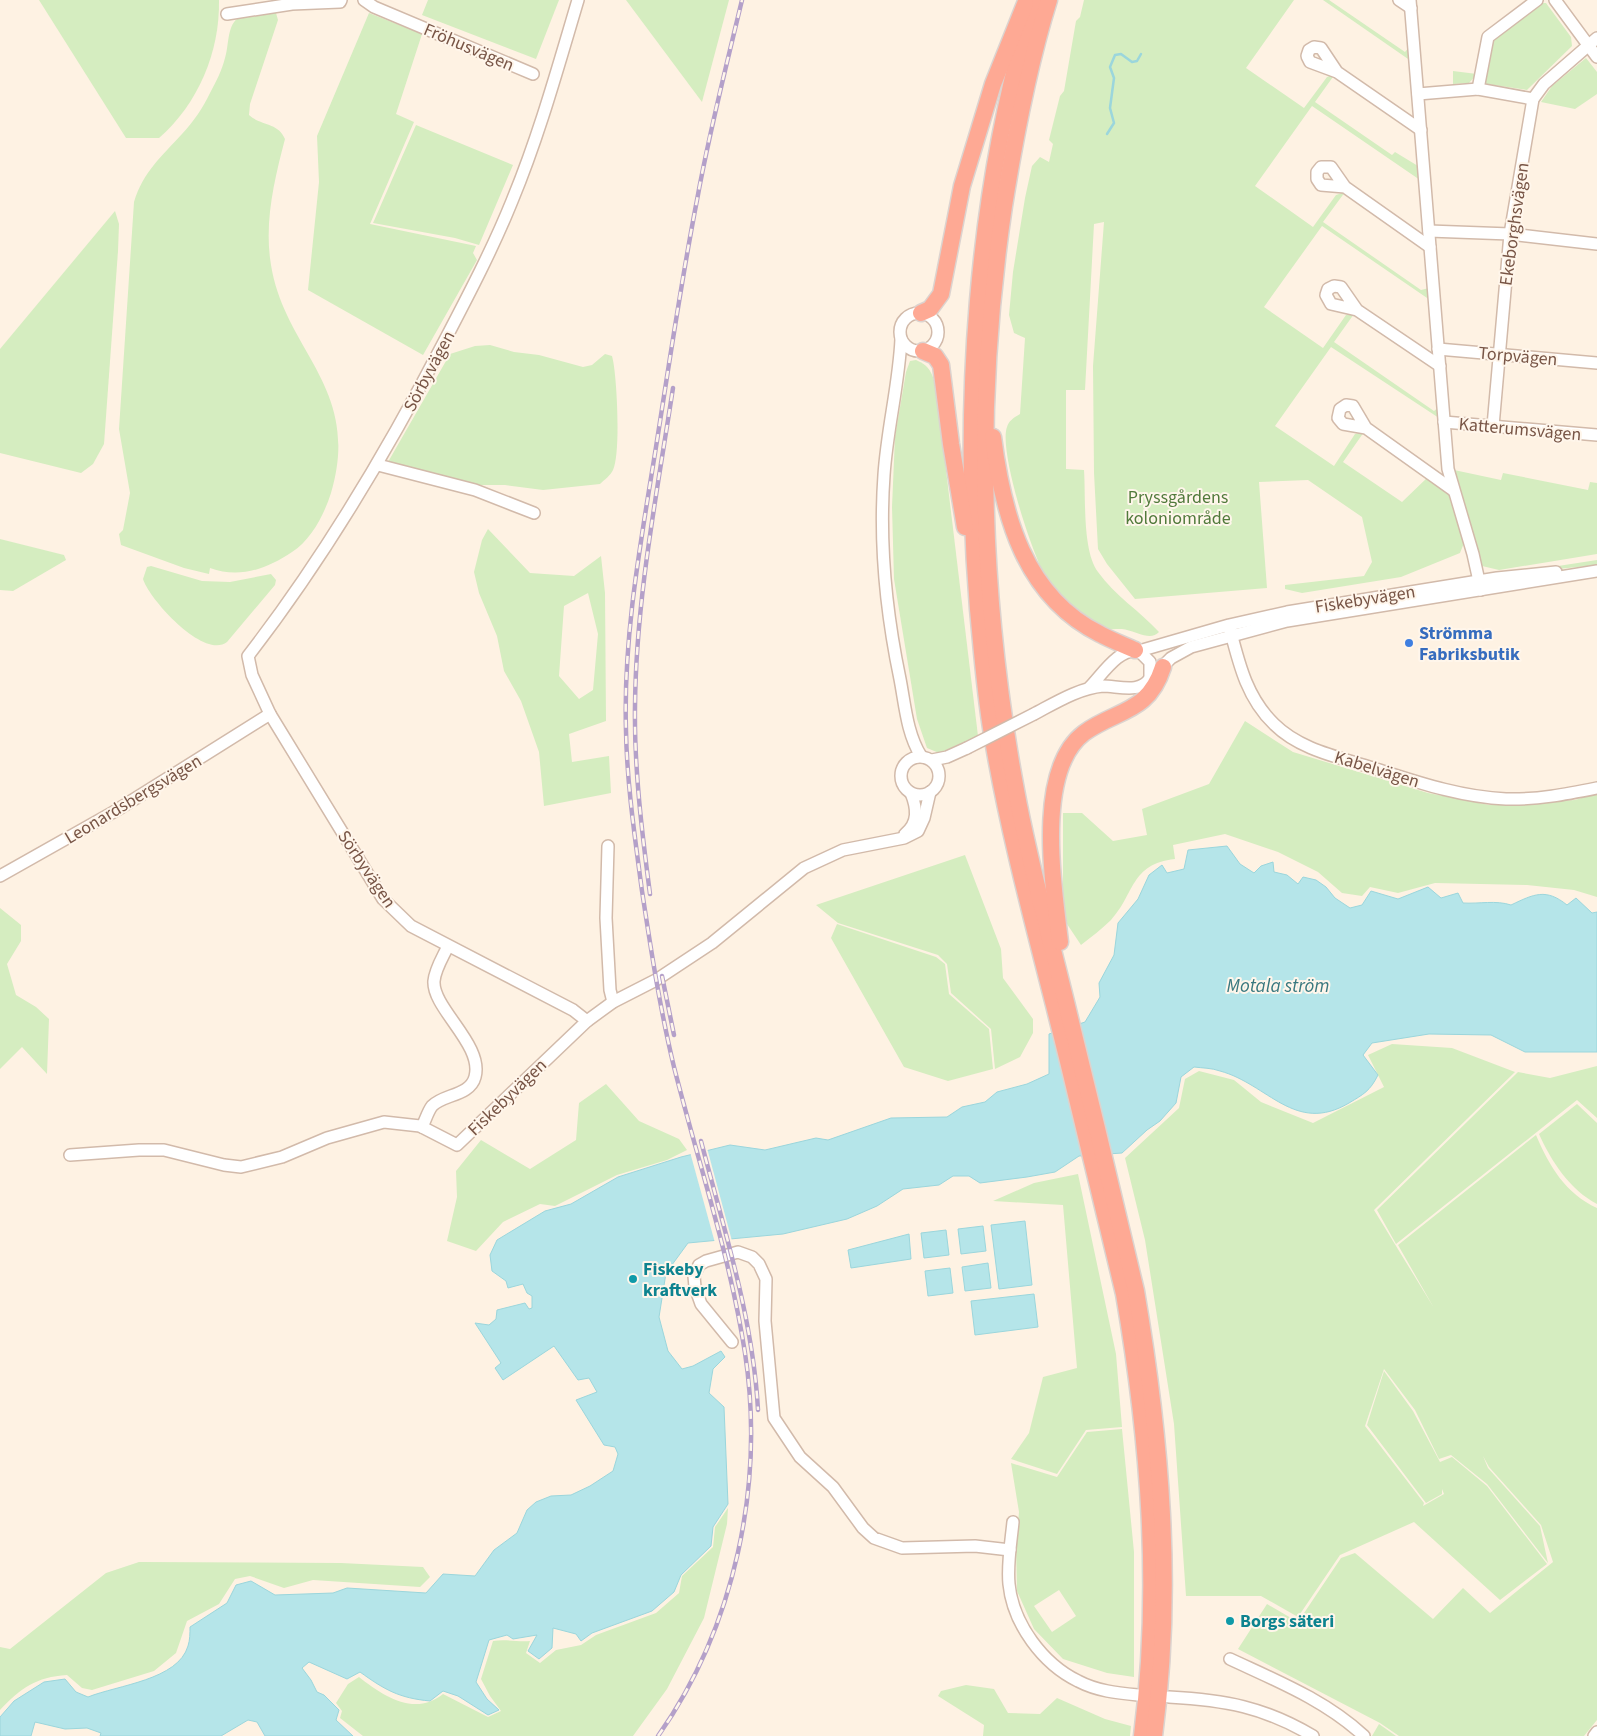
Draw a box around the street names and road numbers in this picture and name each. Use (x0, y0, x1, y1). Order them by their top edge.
street label: Fröhusvägen (420, 17, 518, 78)
street label: Ekeborghsvägen (1493, 161, 1535, 287)
street label: Sörbyvägen (398, 326, 461, 416)
street label: Torpvägen (1477, 341, 1558, 372)
street label: Katterumsvägen (1458, 412, 1582, 447)
street label: Fiskebyvägen (1313, 579, 1417, 620)
street label: Kabelvägen (1331, 745, 1422, 794)
street label: Leonardsbergsvägen (60, 749, 207, 850)
street label: Sörbyvägen (331, 826, 402, 913)
street label: Fiskebyvägen (462, 1053, 552, 1142)

